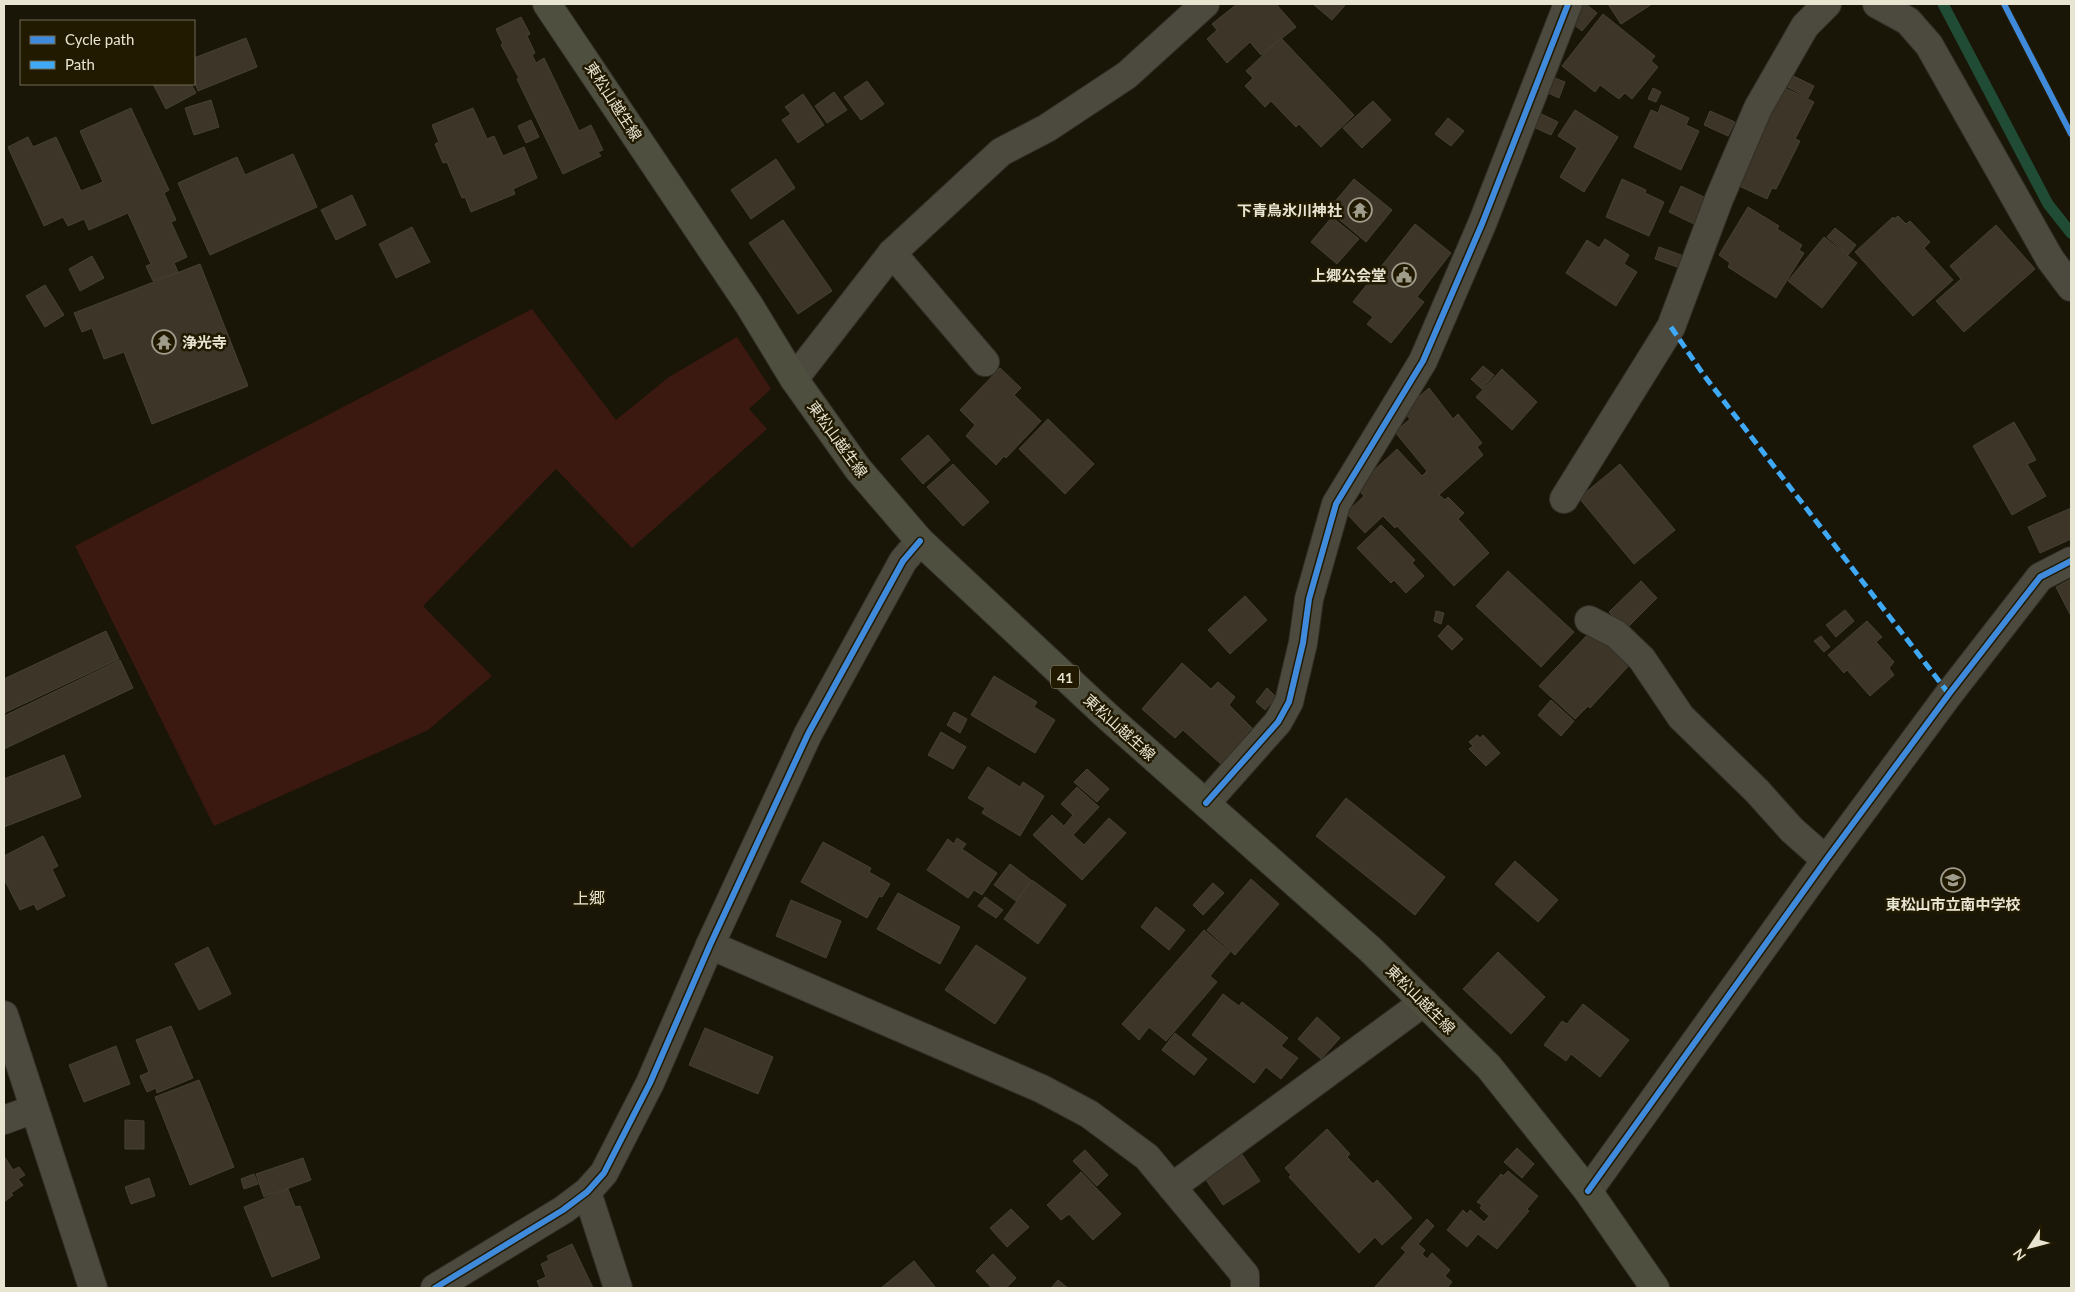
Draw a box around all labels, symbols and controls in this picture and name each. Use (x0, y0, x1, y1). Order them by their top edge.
legend (20, 20, 195, 85)
text: Cycle path (65, 30, 134, 48)
text: Path (65, 55, 95, 73)
street label: 東松山越生線 (582, 58, 646, 144)
temple icon: 下青鳥氷川神社 (1347, 197, 1373, 223)
place label: 下青鳥氷川神社 (1237, 201, 1342, 219)
public building icon: 上郷公会堂 (1391, 262, 1417, 288)
place label: 上郷公会堂 (1311, 266, 1386, 284)
temple icon: 浄光寺 (151, 329, 177, 355)
place label: 浄光寺 (182, 333, 227, 351)
street label: 東松山越生線 (804, 397, 872, 481)
road number: 41 (1051, 666, 1079, 689)
street label: 東松山越生線 (1081, 690, 1159, 764)
school or university icon: 東松山市立南中学校 (1940, 867, 1966, 893)
district label: 上郷 (573, 888, 605, 907)
place label: 東松山市立南中学校 (1885, 895, 2021, 913)
street label: 東松山越生線 (1383, 961, 1459, 1037)
north arrow (2005, 1222, 2055, 1272)
text: N (2009, 1246, 2029, 1264)

